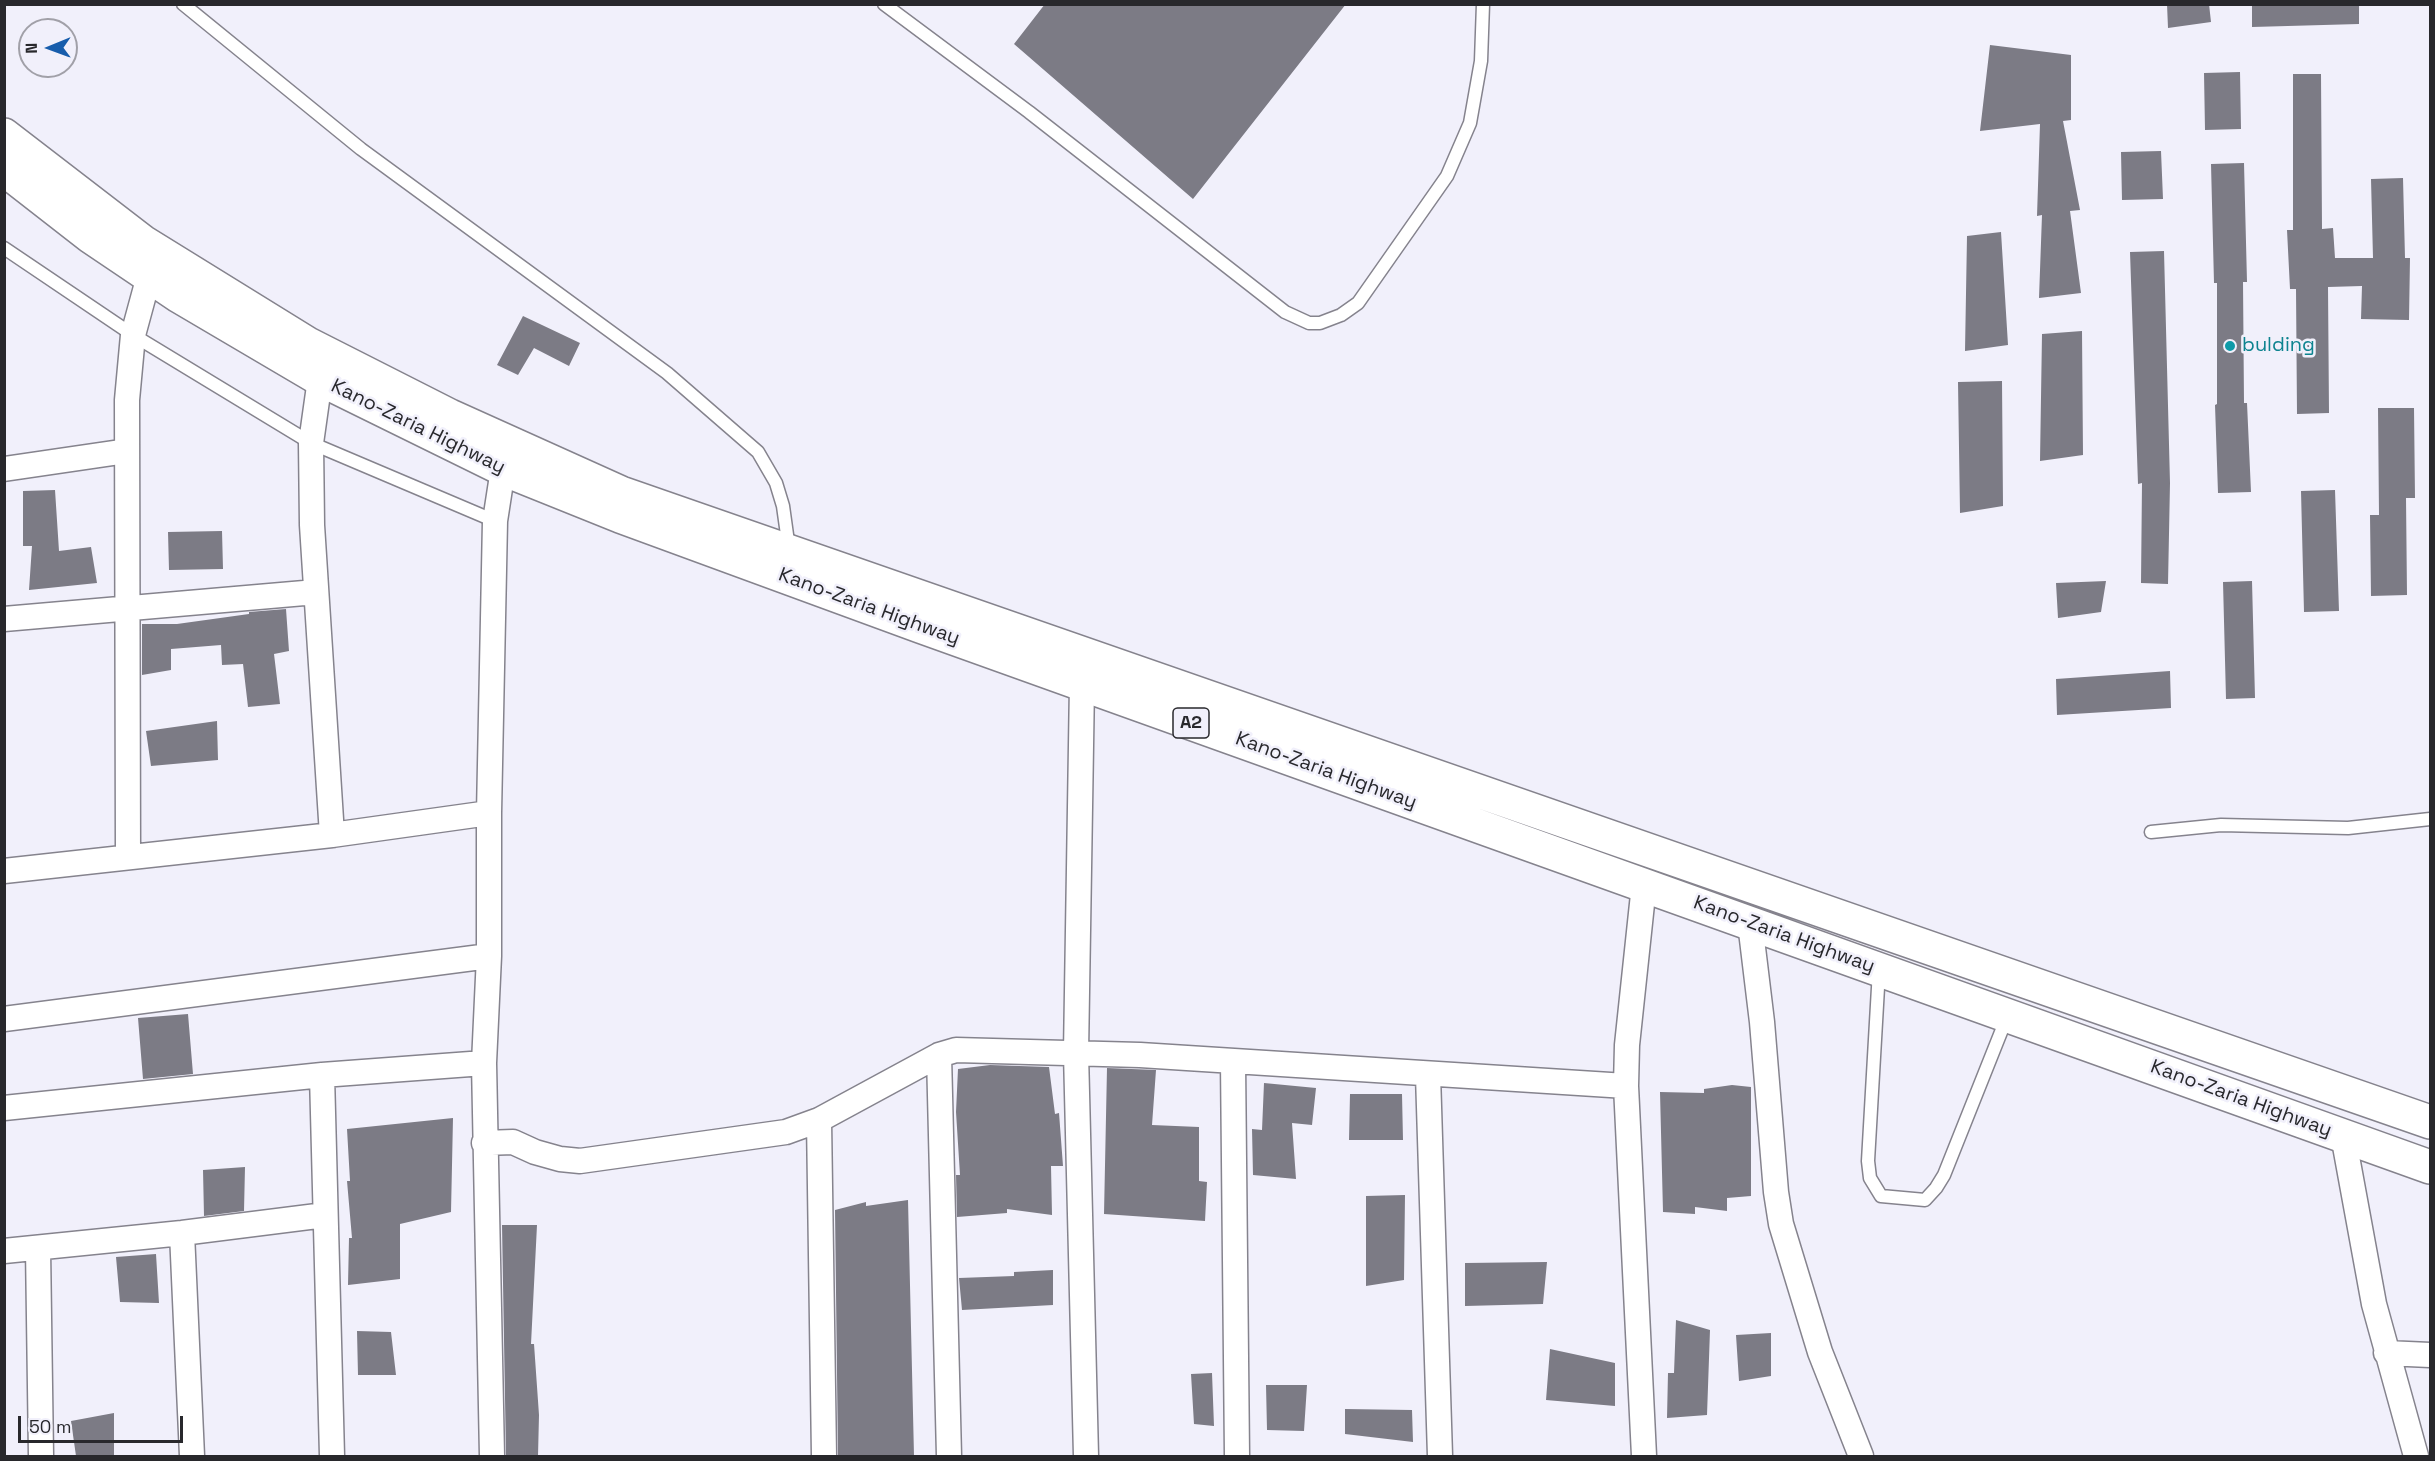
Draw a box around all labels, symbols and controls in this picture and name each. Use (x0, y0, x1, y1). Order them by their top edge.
north arrow (18, 18, 78, 78)
text: N (21, 43, 42, 54)
place label: bulding (2242, 334, 2315, 358)
marker: bulding (2223, 339, 2237, 353)
street label: Kano-Zaria Highway (327, 374, 509, 480)
street label: Kano-Zaria Highway (775, 563, 963, 651)
road number: A2 (1173, 708, 1209, 738)
street label: Kano-Zaria Highway (1232, 727, 1420, 815)
street label: Kano-Zaria Highway (1690, 891, 1878, 979)
street label: Kano-Zaria Highway (2147, 1055, 2335, 1143)
scale bar (21, 1404, 186, 1442)
text: 50 m (29, 1415, 71, 1438)

